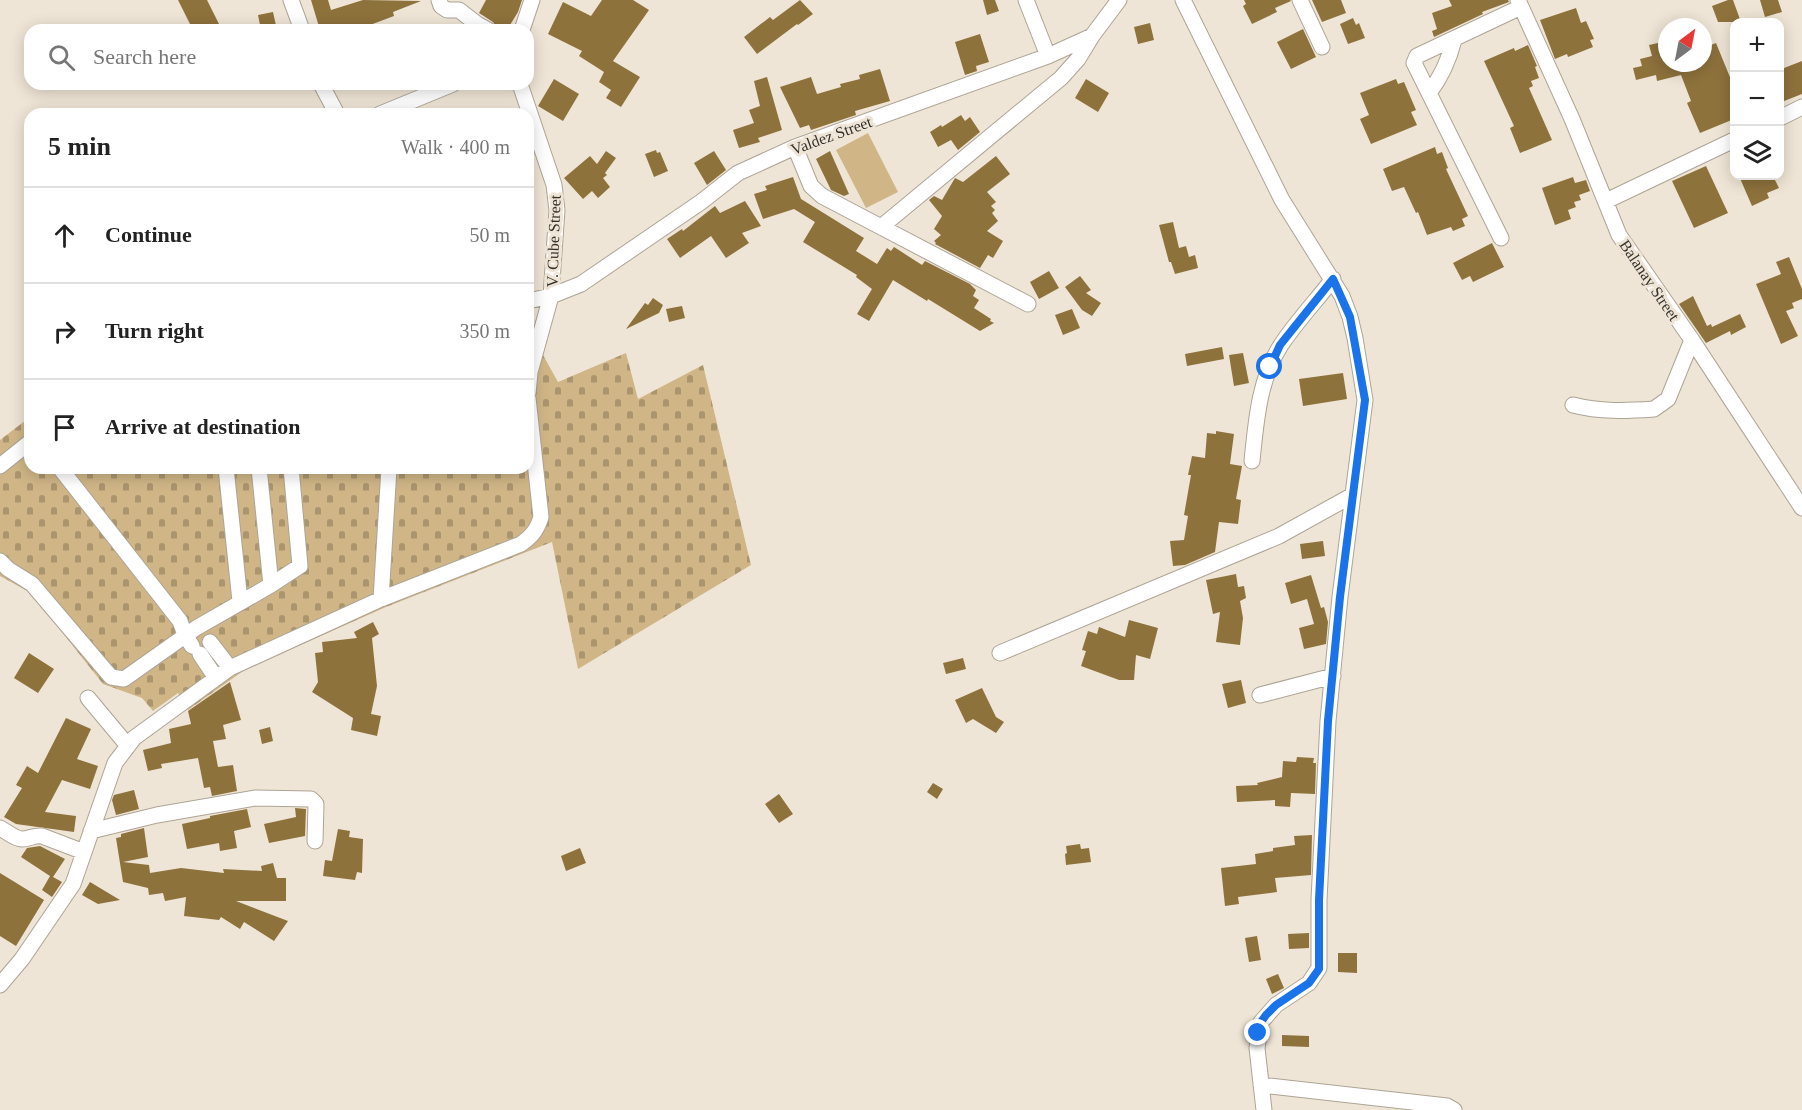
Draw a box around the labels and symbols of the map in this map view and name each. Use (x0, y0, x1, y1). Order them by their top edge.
north arrow (1658, 18, 1712, 72)
street label: Valdez Street (788, 113, 874, 158)
street label: V. Cube Street (543, 194, 564, 288)
street label: Balanay Street (1615, 237, 1683, 325)
route start (1256, 353, 1282, 379)
route end (1244, 1019, 1270, 1045)

